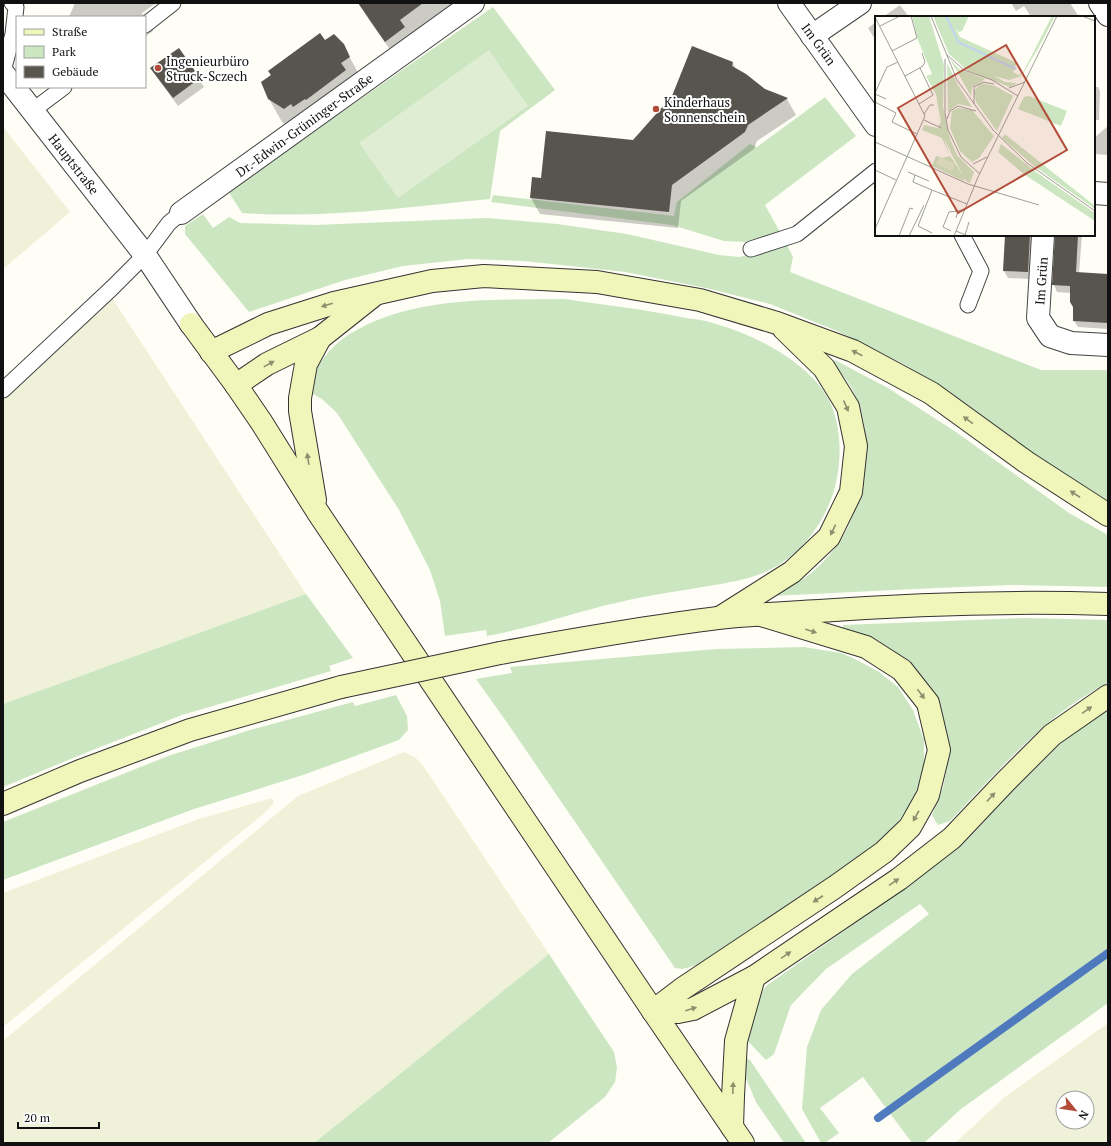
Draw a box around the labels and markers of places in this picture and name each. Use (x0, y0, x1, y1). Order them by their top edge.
place label: Ingenieurbüro Struck-Sczech (166, 52, 249, 85)
marker: Ingenieurbüro Struck-Sczech (153, 63, 163, 73)
place label: Kinderhaus Sonnenschein (664, 93, 746, 126)
marker: Kinderhaus Sonnenschein (651, 104, 661, 114)

